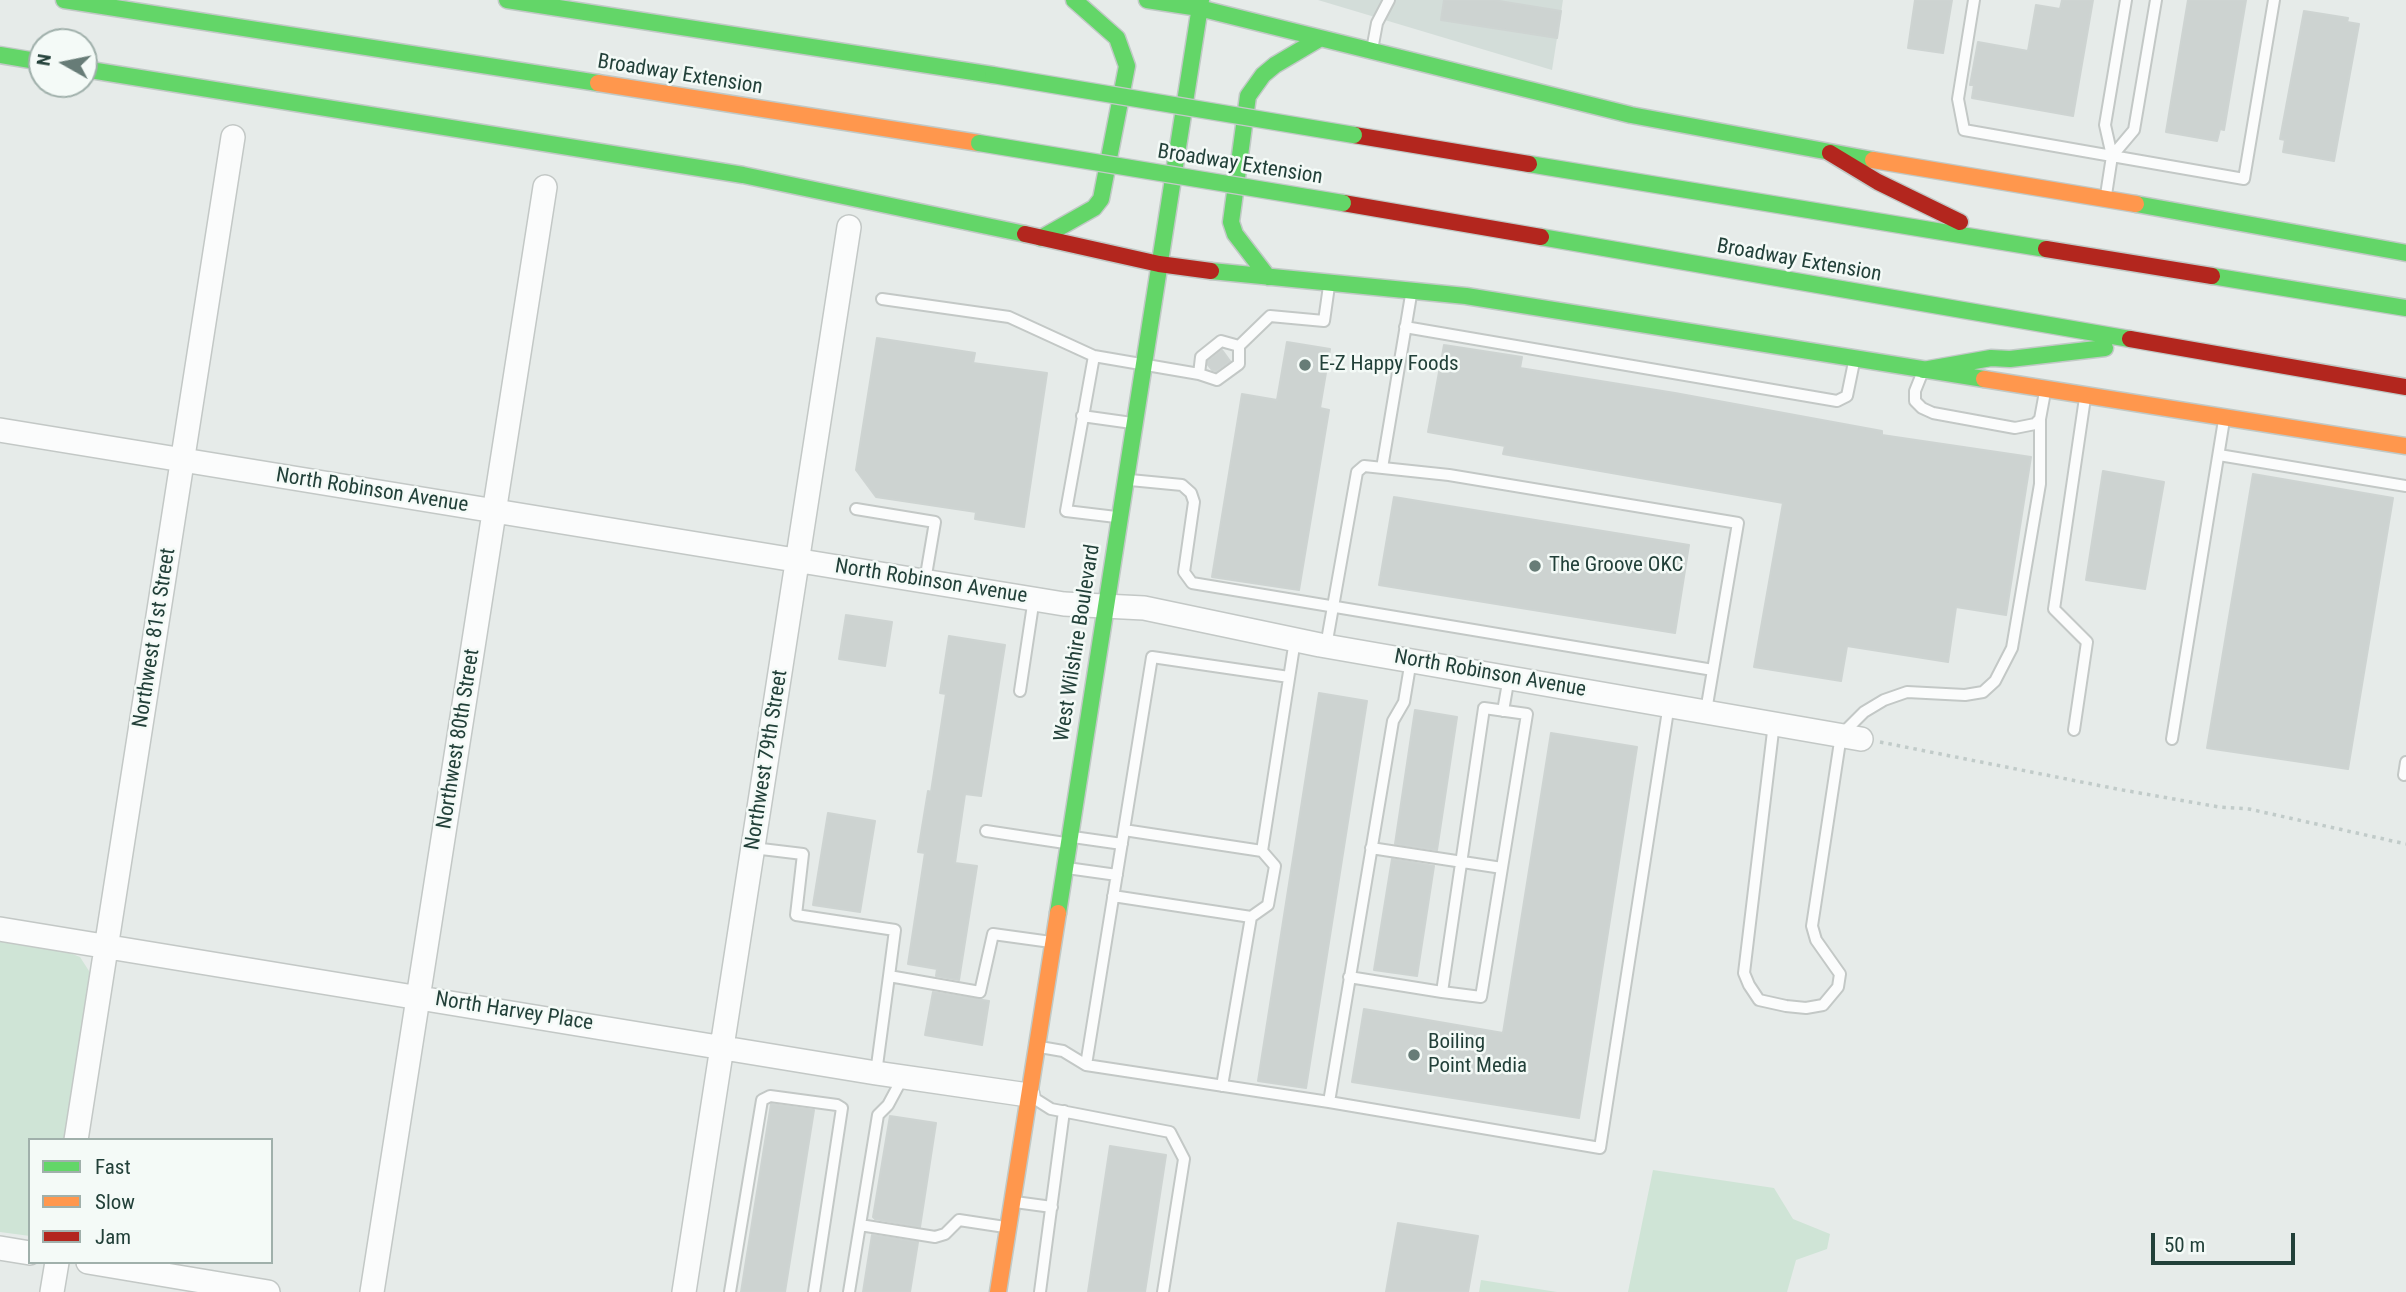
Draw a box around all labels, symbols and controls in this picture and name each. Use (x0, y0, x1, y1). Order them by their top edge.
north arrow (28, 28, 98, 98)
street label: Broadway Extension (596, 50, 764, 100)
text: N (31, 52, 56, 68)
street label: Broadway Extension (1156, 140, 1324, 190)
street label: Broadway Extension (1715, 234, 1883, 288)
place label: E-Z Happy Foods (1319, 352, 1459, 378)
marker: E-Z Happy Foods (1297, 357, 1313, 373)
street label: North Robinson Avenue (274, 463, 470, 519)
street label: West Wilshire Boulevard (1050, 543, 1106, 743)
street label: Northwest 81st Street (128, 546, 182, 730)
place label: The Groove OKC (1549, 553, 1683, 579)
street label: North Robinson Avenue (833, 554, 1029, 610)
marker: The Groove OKC (1527, 558, 1543, 574)
street label: North Robinson Avenue (1392, 645, 1588, 703)
street label: Northwest 80th Street (432, 647, 486, 831)
street label: Northwest 79th Street (740, 668, 794, 852)
street label: North Harvey Place (433, 987, 595, 1037)
place label: Boiling Point Media (1428, 1030, 1527, 1080)
marker: Boiling Point Media (1406, 1047, 1422, 1063)
legend (28, 1138, 273, 1264)
text: Fast (95, 1155, 131, 1179)
text: Slow (95, 1190, 135, 1214)
scale bar (2154, 1218, 2298, 1262)
text: Jam (95, 1225, 131, 1249)
text: 50 m (2164, 1233, 2205, 1257)

